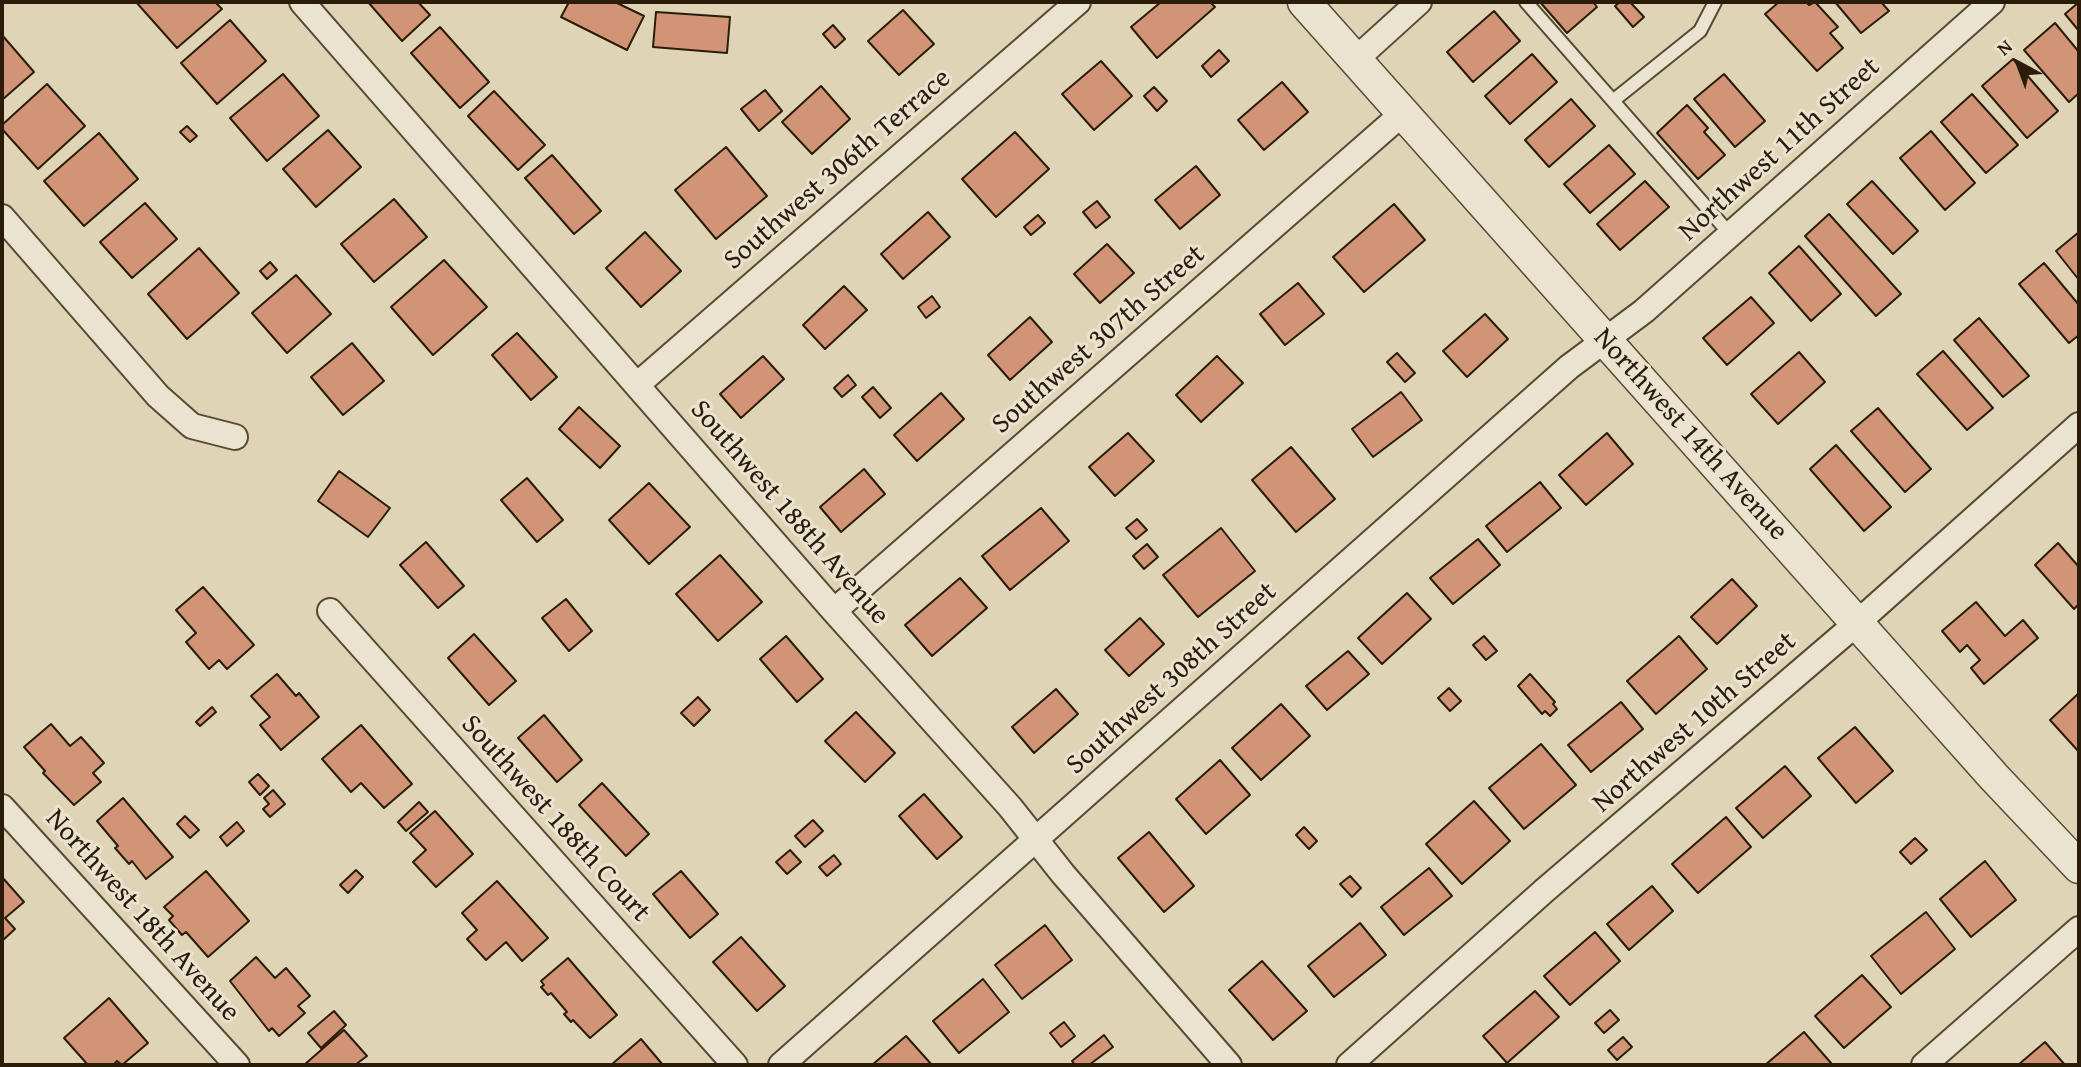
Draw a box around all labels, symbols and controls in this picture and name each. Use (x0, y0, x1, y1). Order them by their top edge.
north arrow (1983, 28, 2053, 98)
text: N (1990, 32, 2018, 62)
street label: Northwest 11th Street (1673, 51, 1887, 249)
street label: Southwest 306th Terrace (718, 62, 958, 278)
street label: Southwest 307th Street (986, 238, 1212, 442)
street label: Northwest 14th Avenue (1586, 322, 1794, 548)
street label: Southwest 188th Avenue (682, 394, 896, 632)
street label: Southwest 308th Street (1060, 576, 1284, 782)
street label: Northwest 10th Street (1586, 625, 1804, 821)
street label: Southwest 188th Court (453, 709, 657, 929)
street label: Northwest 18th Avenue (38, 803, 246, 1029)

